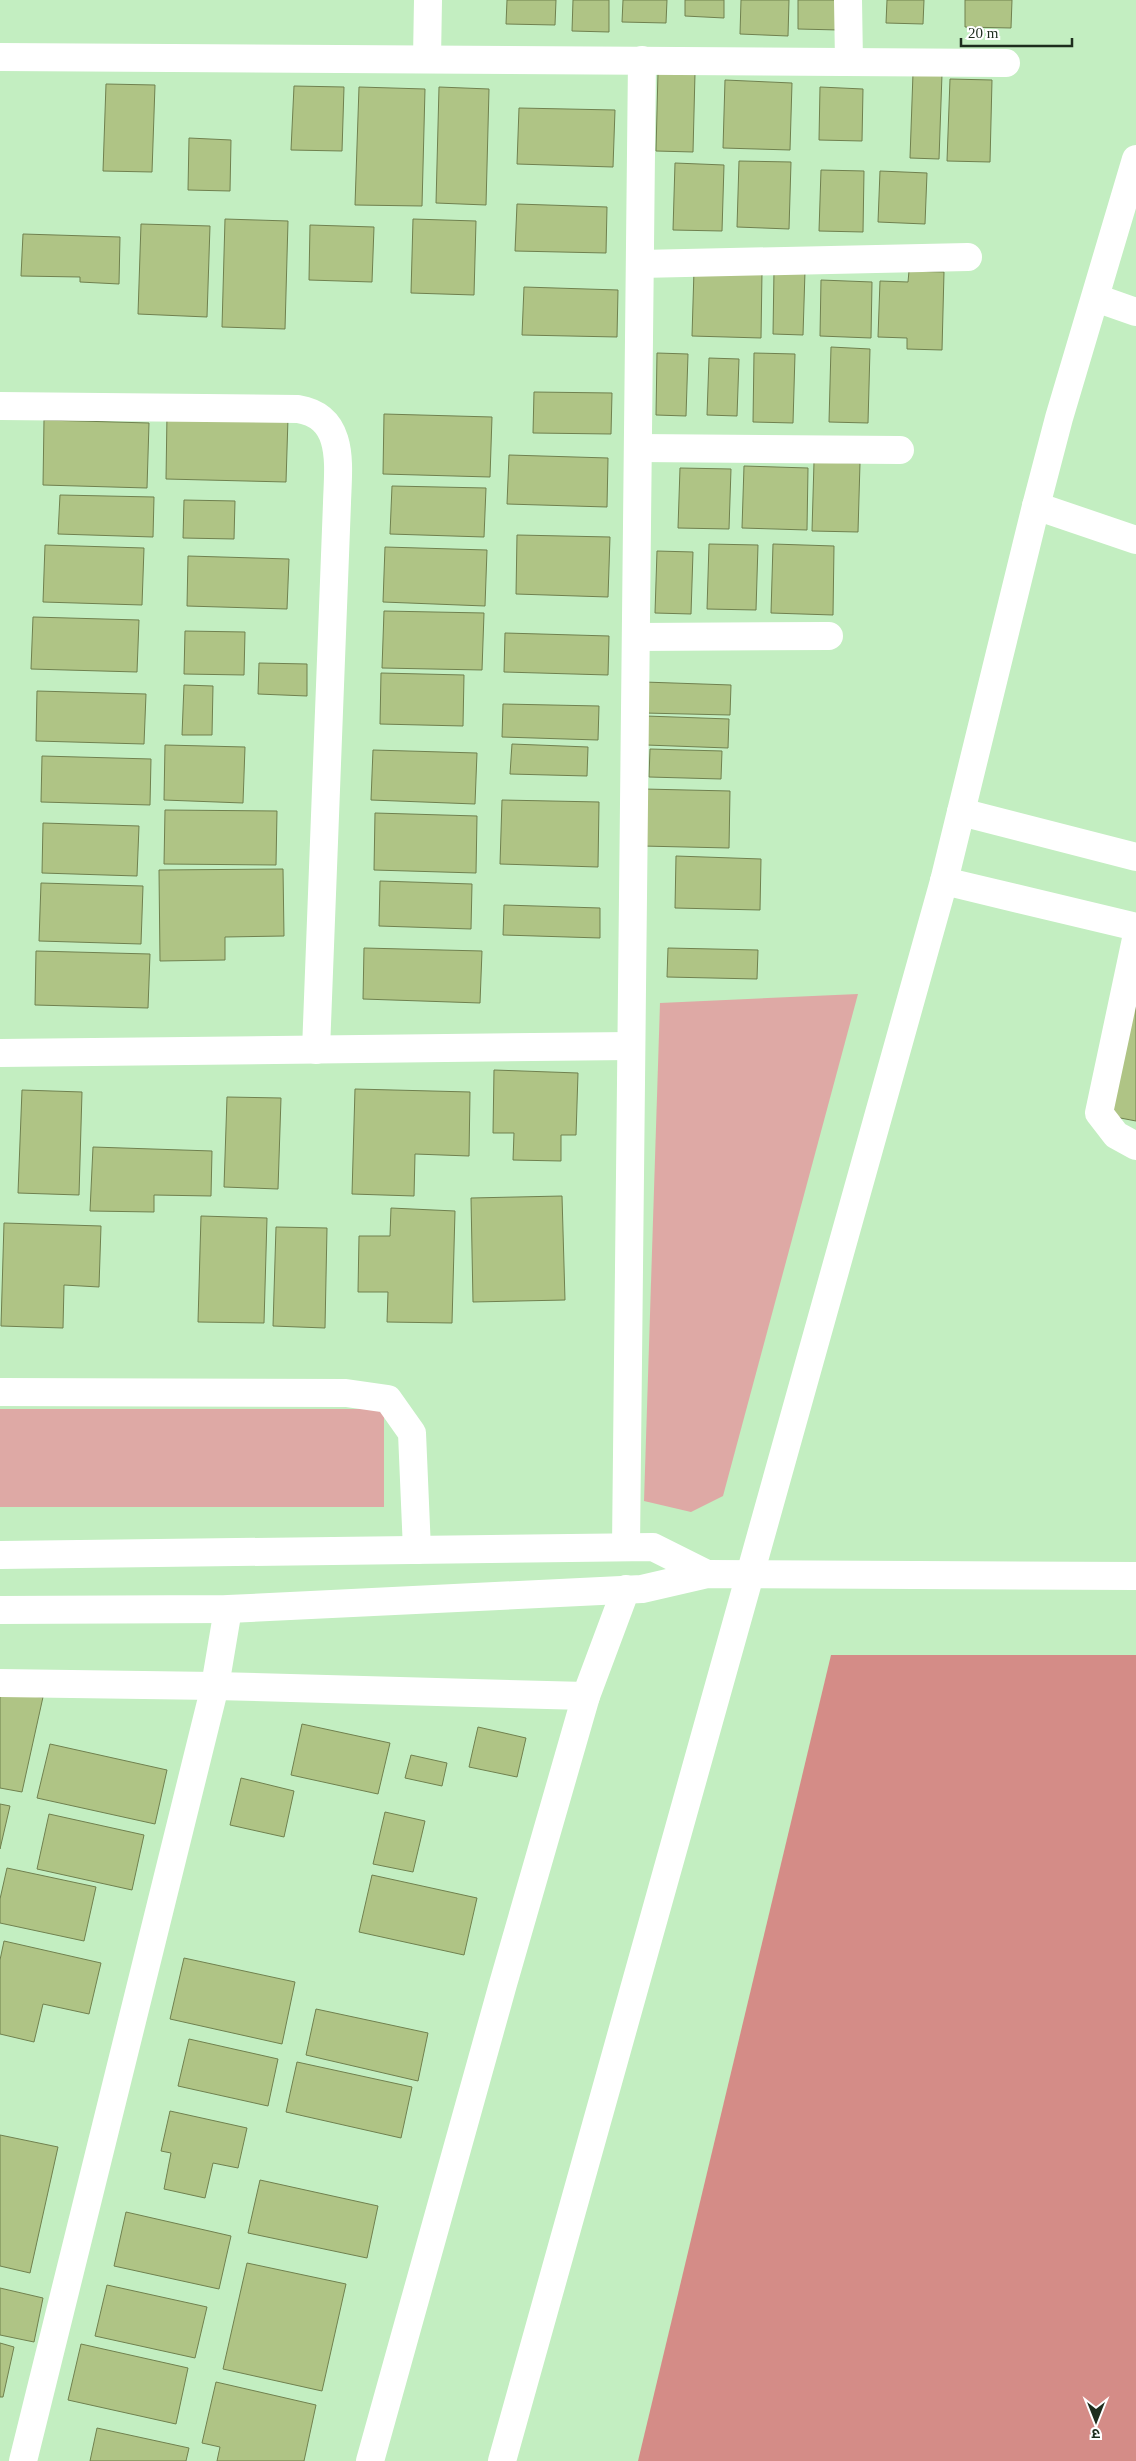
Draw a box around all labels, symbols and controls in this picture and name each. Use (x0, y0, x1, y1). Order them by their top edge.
scale bar (961, 15, 1072, 47)
text: 20 m (968, 25, 999, 41)
north arrow (1071, 2396, 1121, 2446)
text: उ (1091, 2426, 1100, 2441)

